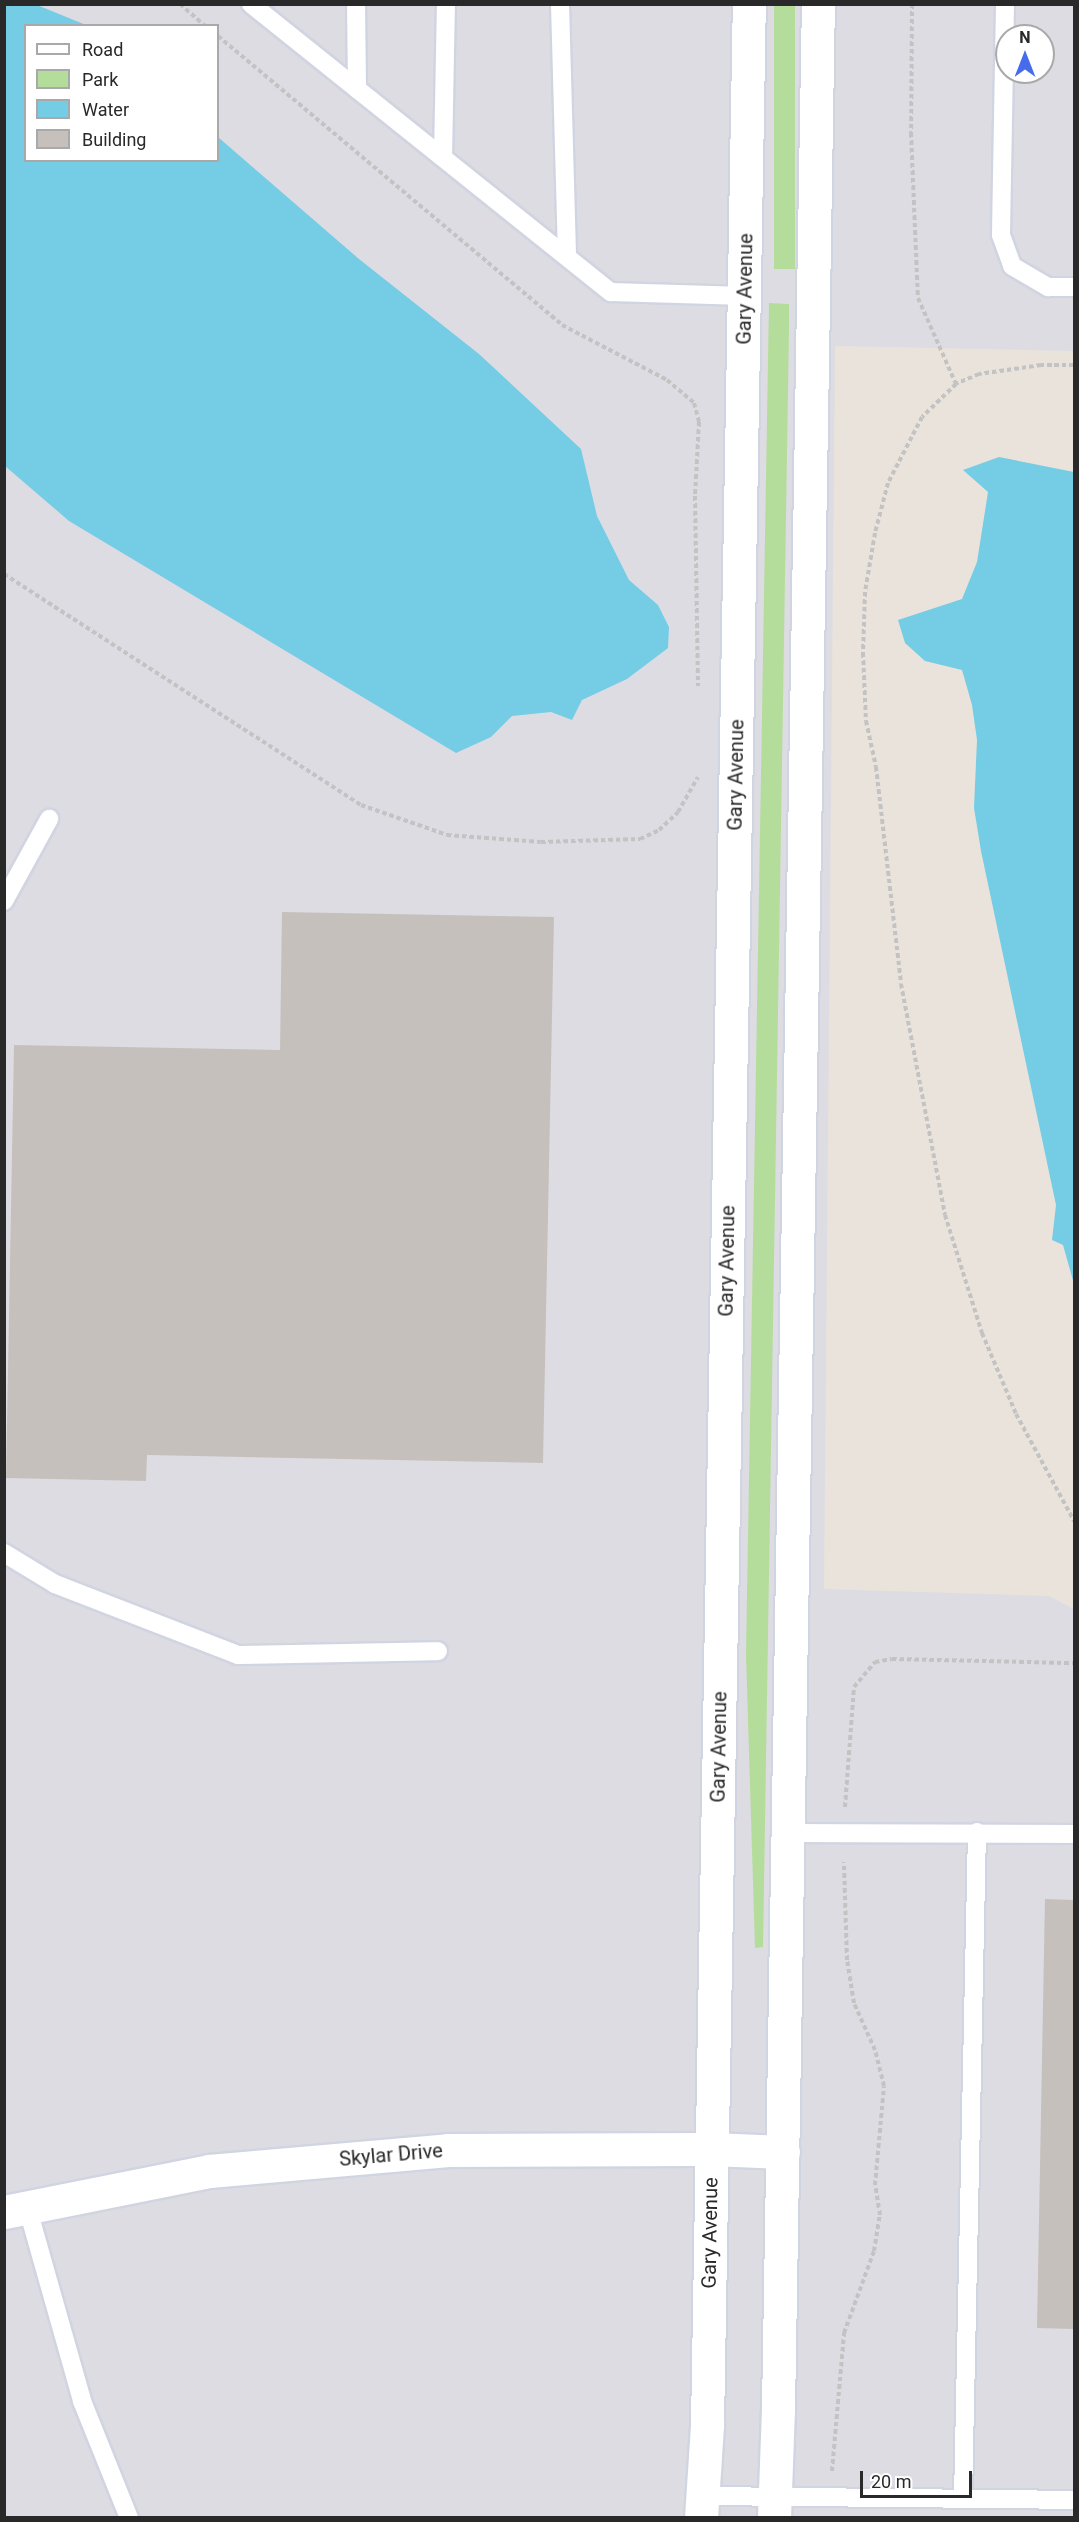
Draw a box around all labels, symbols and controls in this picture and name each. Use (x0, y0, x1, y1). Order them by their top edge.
legend (24, 24, 219, 162)
north arrow (995, 24, 1055, 84)
text: N (1019, 28, 1031, 47)
text: Road (82, 39, 123, 60)
text: Park (82, 69, 118, 90)
text: Water (82, 99, 129, 120)
text: Building (82, 129, 146, 150)
street label: Gary Avenue (732, 233, 758, 345)
street label: Gary Avenue (723, 719, 749, 831)
street label: Gary Avenue (714, 1205, 740, 1317)
street label: Gary Avenue (706, 1691, 732, 1803)
street label: Skylar Drive (338, 2139, 444, 2171)
street label: Gary Avenue (697, 2177, 723, 2289)
scale bar (863, 2459, 976, 2497)
text: 20 m (871, 2471, 911, 2492)

